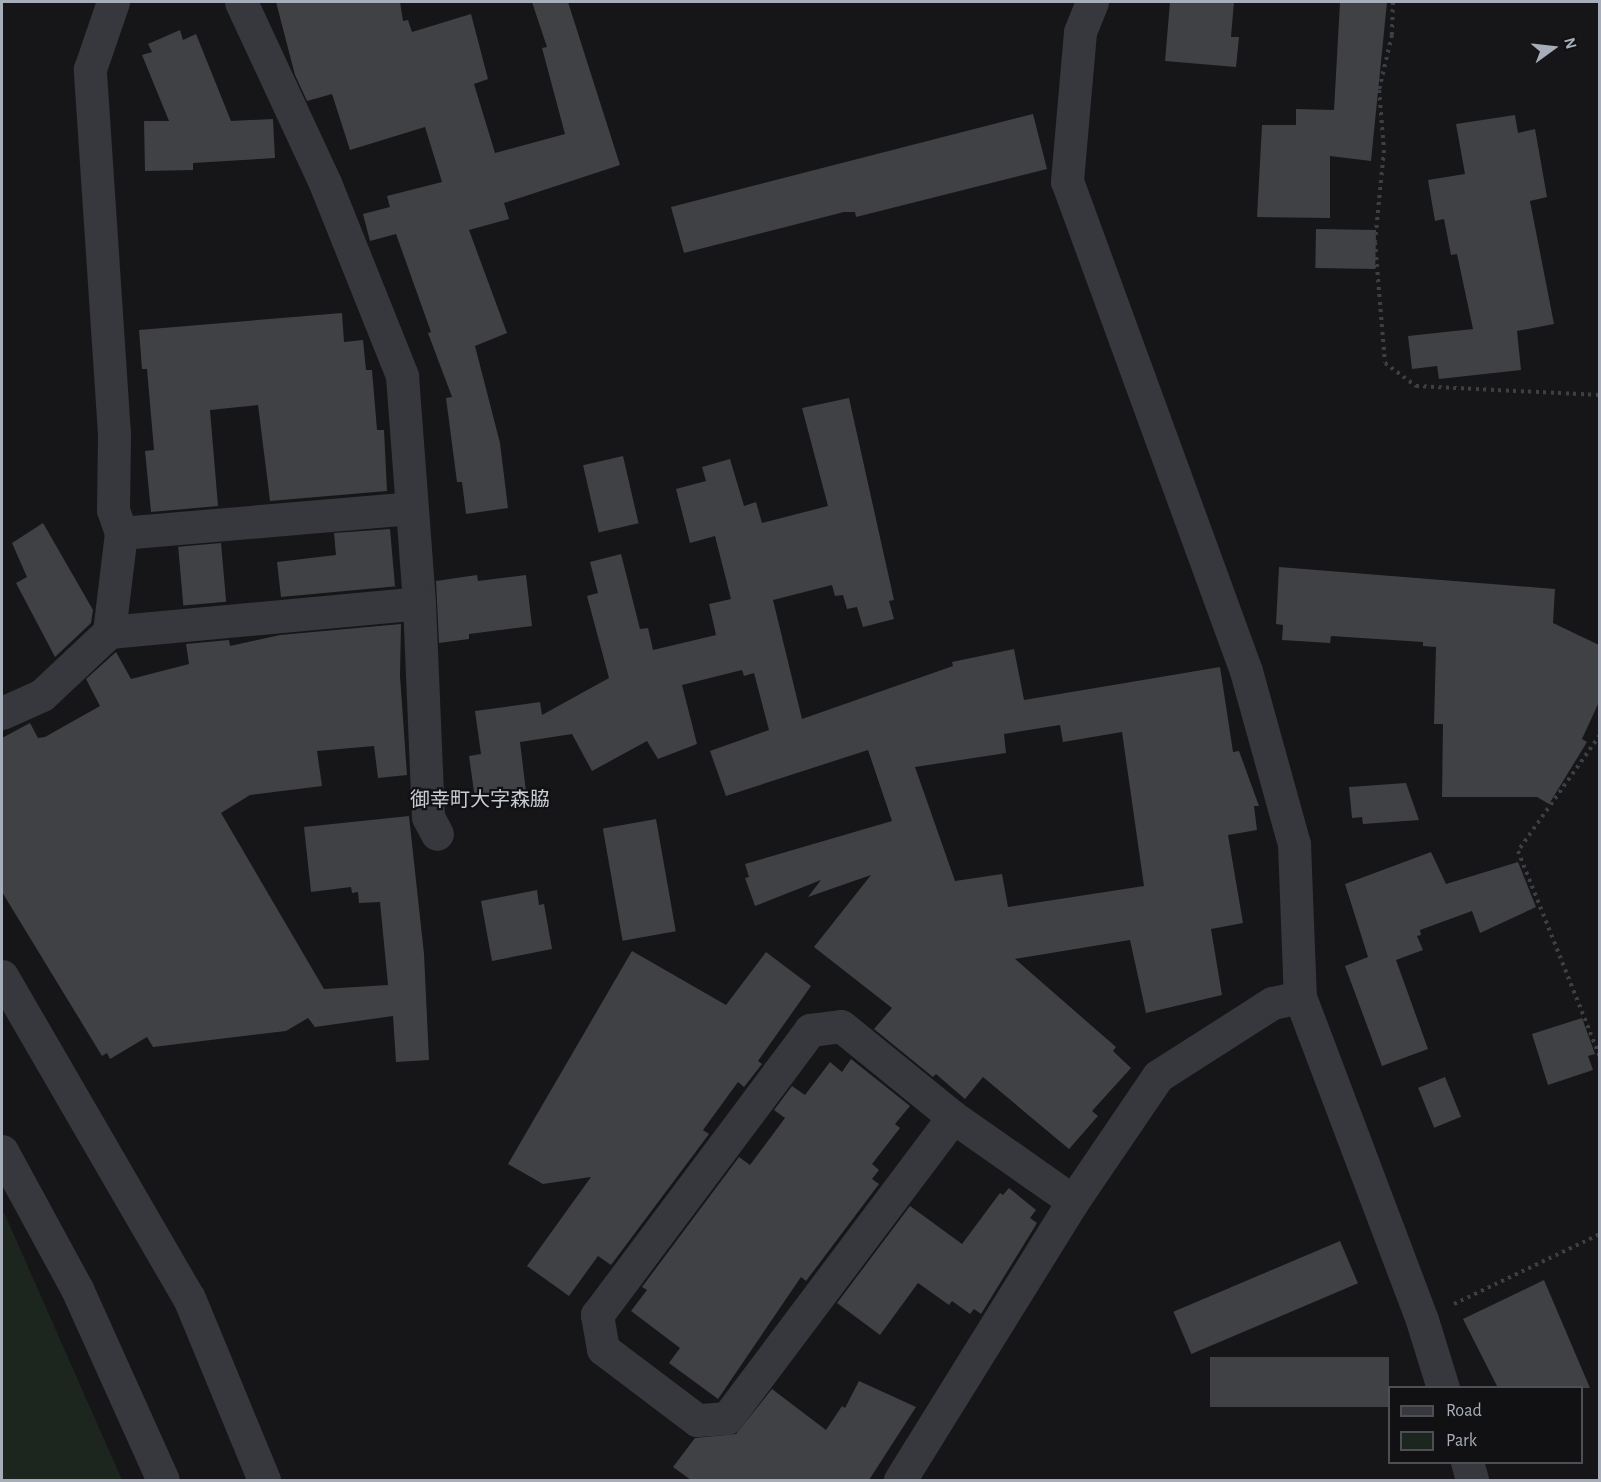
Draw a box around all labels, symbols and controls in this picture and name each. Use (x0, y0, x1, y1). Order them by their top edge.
north arrow (1523, 18, 1583, 78)
text: N (1561, 36, 1580, 51)
district label: 御幸町大字森脇 (410, 788, 550, 812)
legend (1388, 1386, 1583, 1464)
text: Road (1446, 1402, 1482, 1420)
text: Park (1446, 1432, 1477, 1450)

